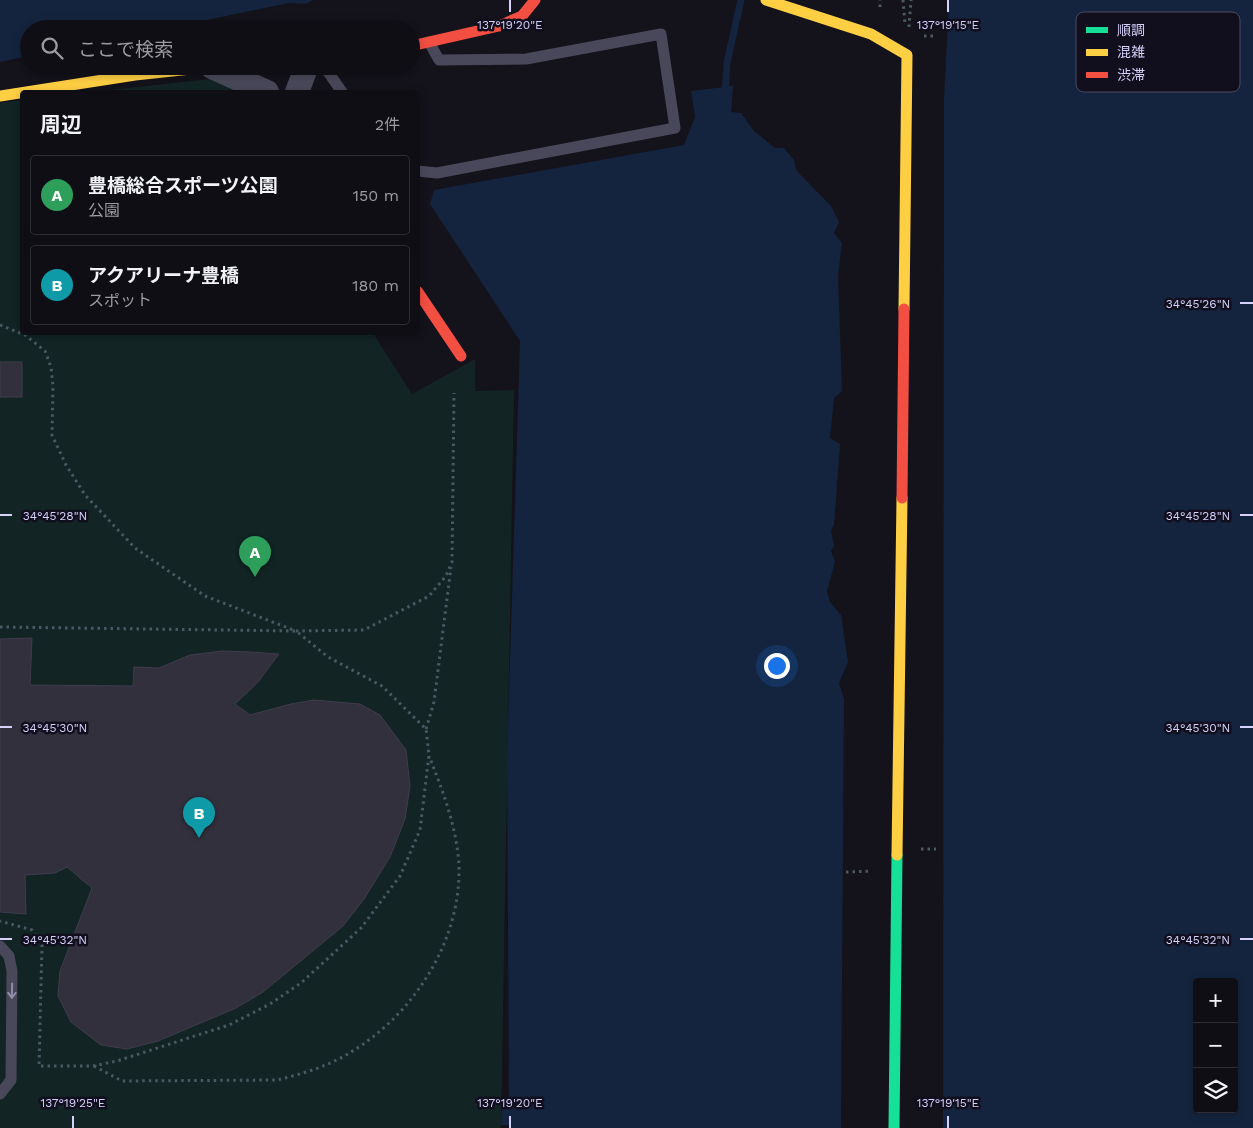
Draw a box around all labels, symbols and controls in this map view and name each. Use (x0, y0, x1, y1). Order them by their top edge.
legend (1076, 12, 1240, 92)
text: 137°19'20"E (477, 18, 543, 32)
text: 137°19'15"E (917, 18, 980, 32)
search box (20, 20, 420, 75)
text: 順調 (1117, 22, 1145, 38)
icon: search (38, 34, 66, 62)
text: ここで検索 (78, 38, 173, 61)
text: 混雑 (1117, 44, 1145, 60)
text: 渋滞 (1117, 67, 1145, 83)
text: 周辺 (40, 112, 82, 137)
text: 2件 (375, 115, 400, 134)
text: 豊橋総合スポーツ公園 (88, 174, 278, 197)
text: A (52, 186, 62, 205)
text: 150 m (353, 186, 399, 205)
text: 公園 (88, 201, 120, 220)
text: アクアリーナ豊橋 (88, 264, 239, 287)
text: B (52, 276, 62, 295)
text: 180 m (352, 276, 399, 295)
text: スポット (88, 291, 152, 310)
text: 34°45'26"N (1166, 297, 1230, 311)
text: 34°45'28"N (23, 509, 87, 523)
text: 34°45'28"N (1166, 509, 1230, 523)
pin: A (239, 536, 271, 577)
your location (764, 653, 790, 679)
text: 34°45'30"N (23, 721, 87, 735)
text: 34°45'30"N (1166, 721, 1230, 735)
pin: B (183, 797, 215, 838)
text: 34°45'32"N (23, 933, 87, 947)
text: 34°45'32"N (1166, 933, 1230, 947)
map controls (1193, 978, 1238, 1113)
button: + (1193, 978, 1238, 1023)
one-way arrow (7, 983, 17, 999)
button: − (1193, 1023, 1238, 1068)
button: layers (1193, 1068, 1238, 1113)
text: 137°19'25"E (41, 1096, 106, 1110)
text: 137°19'20"E (477, 1096, 543, 1110)
text: 137°19'15"E (917, 1096, 980, 1110)

